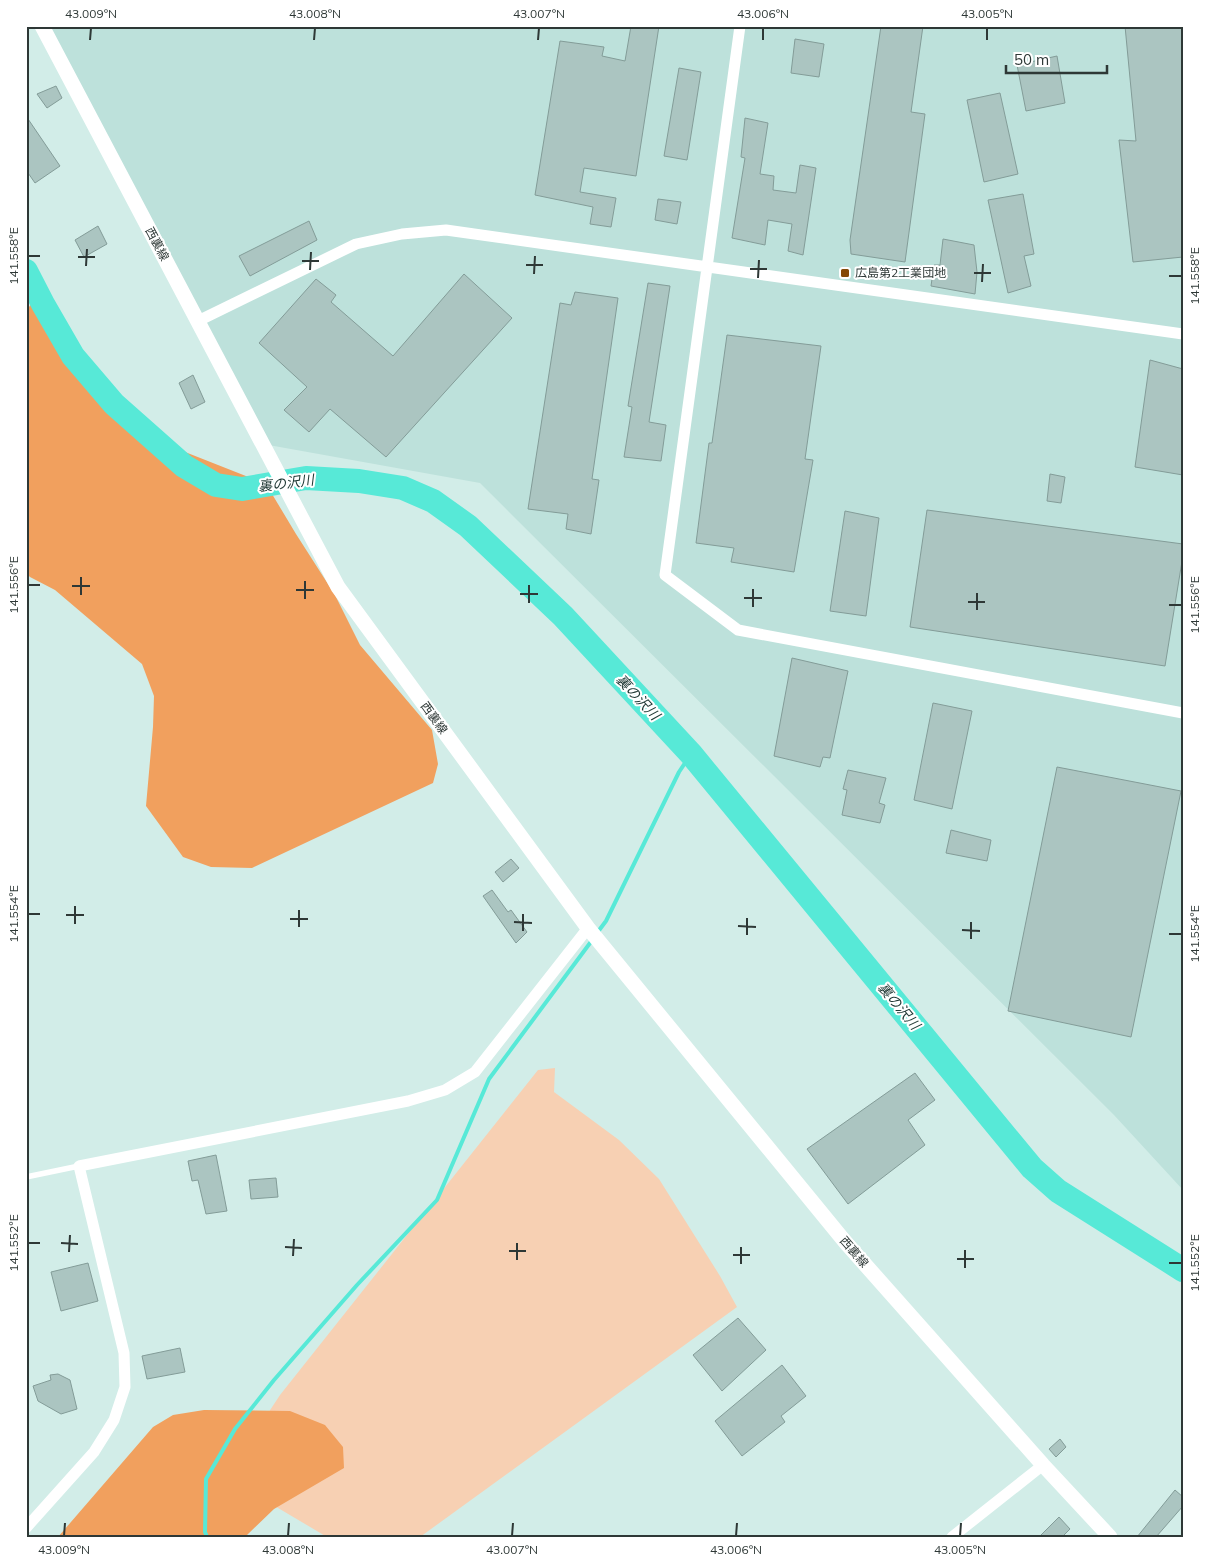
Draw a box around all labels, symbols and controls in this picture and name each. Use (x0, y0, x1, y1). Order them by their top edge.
text: 43.009°N (65, 6, 117, 21)
text: 43.008°N (289, 6, 341, 21)
text: 43.007°N (513, 6, 565, 21)
text: 43.006°N (737, 6, 789, 21)
text: 43.005°N (961, 6, 1013, 21)
scale bar (1006, 42, 1108, 74)
text: 50 m (1014, 50, 1049, 69)
street label: 西裏線 (142, 224, 173, 263)
text: 141.558°E (6, 227, 21, 285)
text: 141.558°E (1187, 247, 1202, 305)
place label: 広島第2工業団地 (855, 265, 946, 280)
marker: 広島第2工業団地 (839, 267, 851, 279)
water label: 裏の沢川 (257, 470, 317, 495)
text: 141.556°E (6, 556, 21, 614)
text: 141.556°E (1187, 576, 1202, 634)
water label: 裏の沢川 (612, 670, 665, 725)
street label: 西裏線 (418, 699, 451, 737)
text: 141.554°E (6, 885, 21, 943)
text: 141.554°E (1187, 905, 1202, 963)
water label: 裏の沢川 (874, 979, 925, 1035)
text: 141.552°E (6, 1214, 21, 1272)
street label: 西裏線 (837, 1233, 872, 1270)
text: 141.552°E (1187, 1234, 1202, 1292)
text: 43.009°N (38, 1542, 90, 1557)
text: 43.008°N (262, 1542, 314, 1557)
text: 43.007°N (486, 1542, 538, 1557)
text: 43.006°N (710, 1542, 762, 1557)
text: 43.005°N (934, 1542, 986, 1557)

